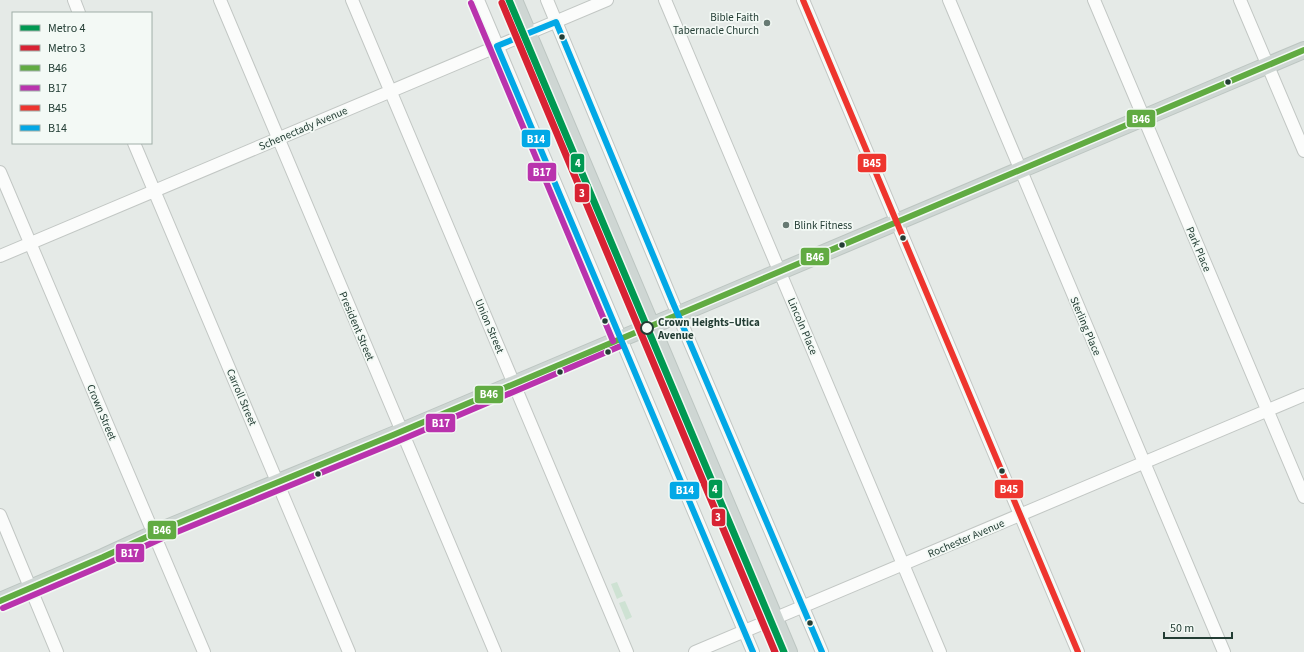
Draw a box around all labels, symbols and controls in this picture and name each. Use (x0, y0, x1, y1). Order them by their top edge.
place label: Bible Faith Tabernacle Church (673, 10, 759, 38)
legend (12, 12, 152, 144)
marker: Bible Faith Tabernacle Church (762, 18, 772, 28)
text: Metro 4 (48, 20, 86, 37)
unlabelled marker (557, 32, 567, 42)
text: Metro 3 (48, 40, 86, 57)
text: B46 (48, 60, 67, 77)
unlabelled marker (1223, 77, 1233, 87)
text: B17 (48, 80, 67, 97)
text: B45 (48, 100, 67, 117)
street label: Schenectady Avenue (256, 103, 350, 154)
line badge: B46 (1126, 109, 1156, 128)
text: B46 (1132, 112, 1150, 127)
text: B14 (48, 120, 67, 137)
line badge: B14 (521, 129, 551, 148)
text: B14 (527, 132, 545, 147)
line badge: 4 (570, 153, 585, 173)
line badge: B45 (857, 153, 887, 173)
text: 4 (575, 156, 581, 171)
text: B45 (863, 156, 881, 171)
line badge: B17 (527, 162, 557, 182)
text: B17 (533, 165, 551, 180)
line badge: 3 (574, 183, 590, 203)
text: 3 (579, 186, 585, 201)
place label: Blink Fitness (794, 218, 853, 233)
marker: Blink Fitness (781, 220, 791, 230)
street label: Park Place (1182, 224, 1215, 275)
unlabelled marker (898, 233, 908, 243)
unlabelled marker (837, 240, 847, 250)
line badge: B46 (800, 247, 830, 266)
text: B46 (806, 250, 824, 265)
street label: President Street (335, 289, 378, 363)
street label: Sterling Place (1066, 294, 1105, 358)
street label: Lincoln Place (784, 295, 822, 358)
street label: Union Street (471, 297, 508, 356)
place label: Crown Heights–Utica Avenue (657, 315, 760, 343)
unlabelled marker (600, 316, 610, 326)
marker: Crown Heights–Utica Avenue (640, 321, 654, 335)
unlabelled marker (603, 347, 613, 357)
street label: Carroll Street (223, 366, 260, 428)
unlabelled marker (555, 367, 565, 377)
street label: Crown Street (83, 382, 120, 443)
line badge: B46 (474, 385, 504, 404)
text: B46 (480, 387, 498, 402)
line badge: B17 (425, 413, 456, 433)
text: B17 (432, 416, 450, 431)
unlabelled marker (997, 466, 1007, 476)
unlabelled marker (313, 469, 323, 479)
line badge: 4 (708, 479, 723, 499)
line badge: B45 (994, 479, 1024, 499)
line badge: B14 (669, 481, 700, 500)
text: 4 (712, 482, 718, 497)
text: B45 (1000, 482, 1018, 497)
text: B14 (676, 483, 694, 498)
line badge: 3 (711, 508, 726, 527)
text: 3 (715, 510, 721, 525)
street label: Rochester Avenue (926, 515, 1007, 561)
line badge: B46 (147, 520, 177, 540)
text: B46 (153, 523, 171, 538)
line badge: B17 (115, 543, 145, 563)
text: B17 (121, 546, 139, 561)
scale bar (1164, 614, 1232, 640)
unlabelled marker (805, 618, 815, 628)
text: 50 m (1170, 620, 1194, 637)

